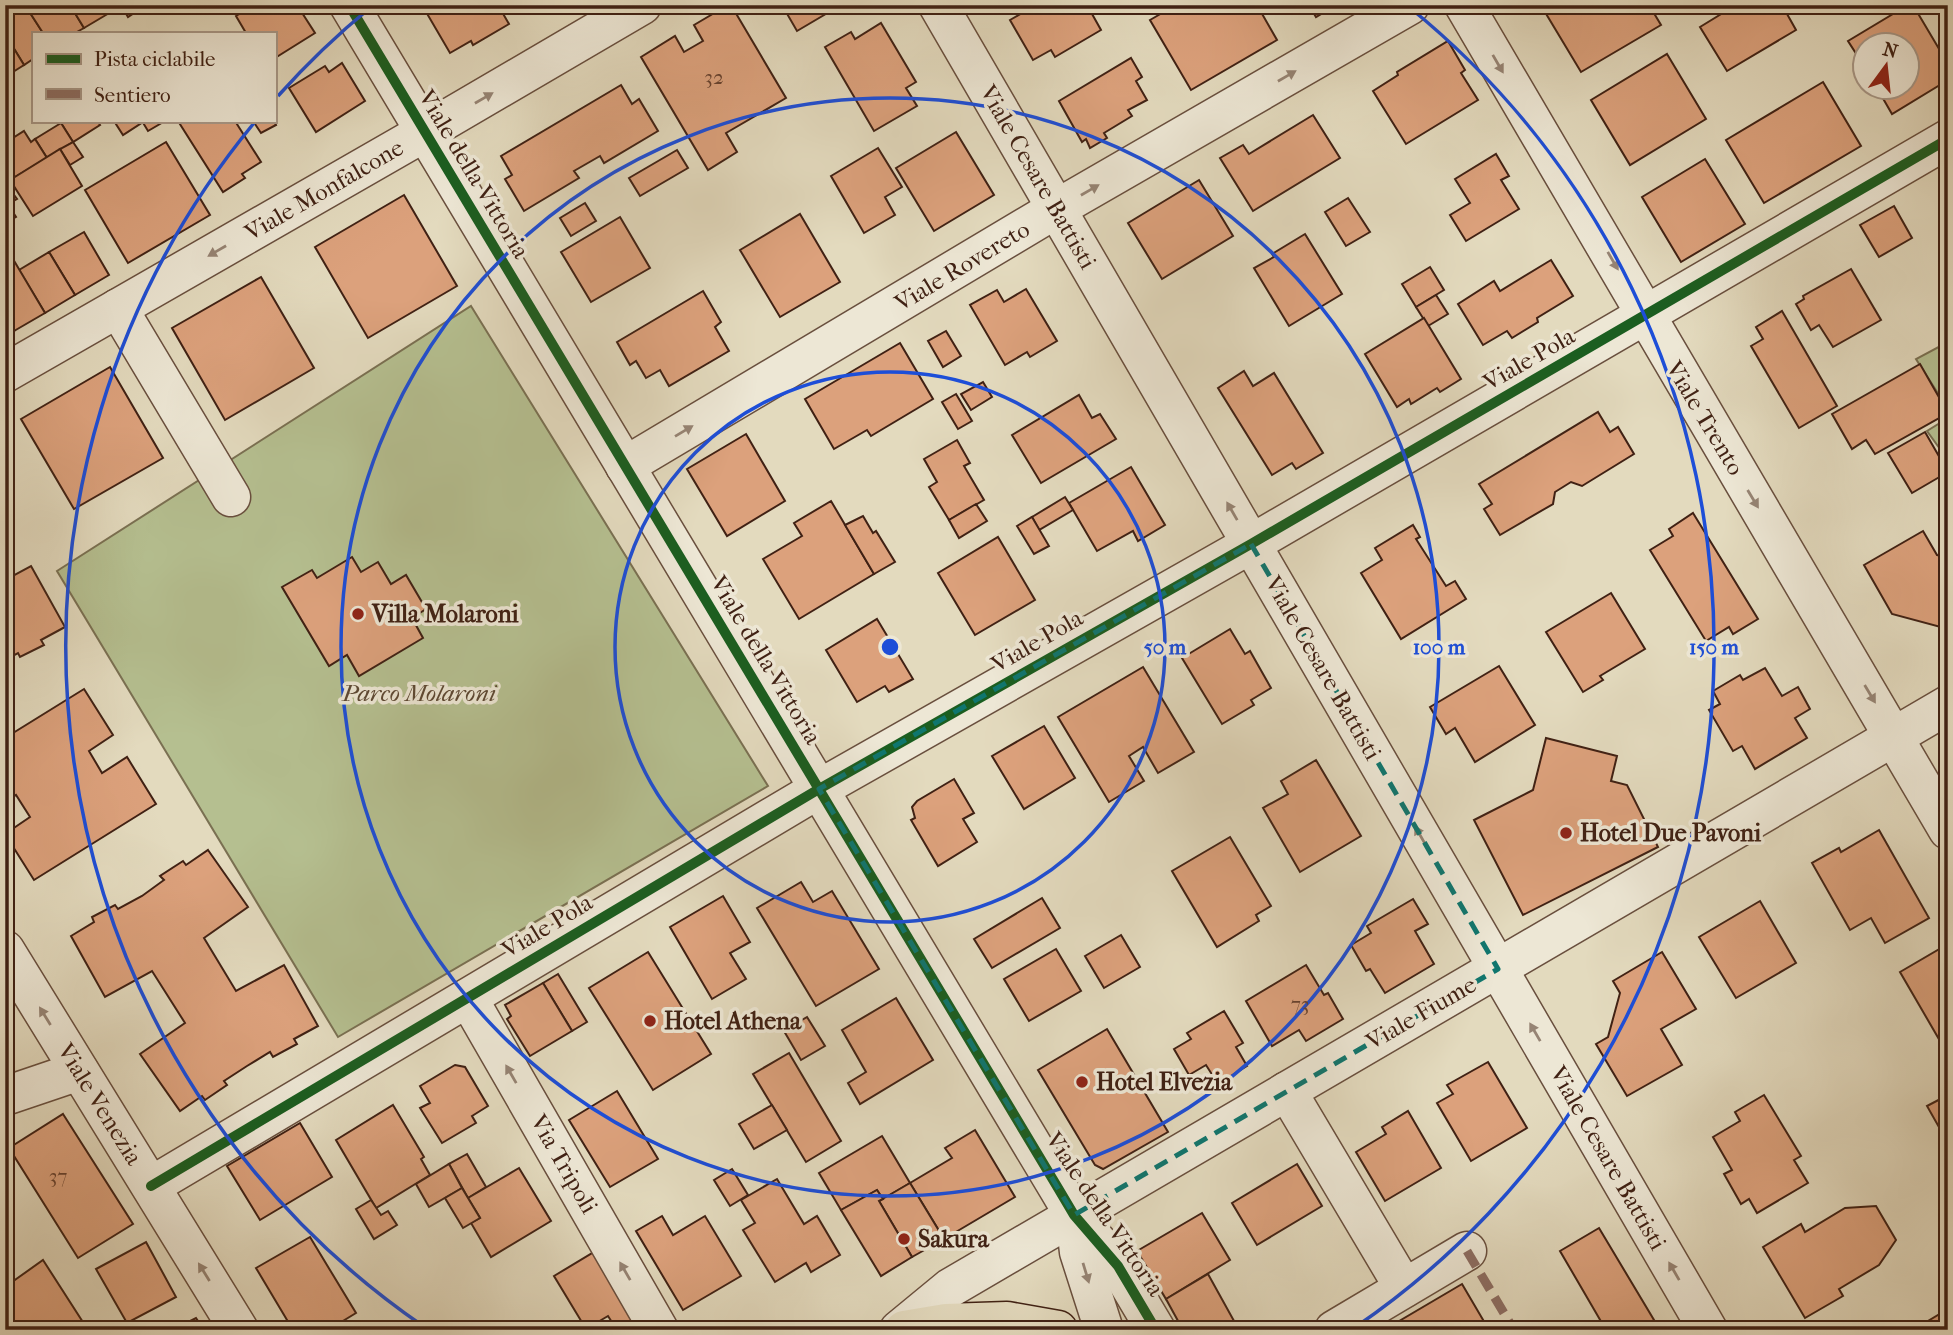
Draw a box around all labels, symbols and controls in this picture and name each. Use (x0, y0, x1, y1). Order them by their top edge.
legend (32, 32, 276, 122)
north arrow (1852, 32, 1922, 102)
text: N (1880, 38, 1901, 63)
text: Pista ciclabile (94, 47, 215, 71)
one-way arrow (1492, 55, 1504, 74)
house number: 32 (704, 65, 724, 89)
one-way arrow (1277, 70, 1296, 82)
street label: Viale Cesare Battisti (973, 79, 1102, 274)
text: Sentiero (94, 83, 171, 107)
street label: Viale della Vittoria (412, 84, 536, 264)
one-way arrow (474, 92, 494, 104)
street label: Viale Monfalcone (239, 133, 408, 247)
one-way arrow (1080, 184, 1100, 196)
street label: Viale Rovereto (889, 215, 1034, 318)
one-way arrow (207, 245, 227, 257)
one-way arrow (1607, 251, 1619, 270)
street label: Viale Pola (1477, 321, 1580, 397)
street label: Viale Trento (1659, 355, 1750, 480)
one-way arrow (674, 425, 693, 438)
one-way arrow (1747, 489, 1760, 508)
one-way arrow (1226, 502, 1238, 521)
street label: Viale della Vittoria (704, 570, 828, 750)
street label: Viale Cesare Battisti (1258, 570, 1387, 765)
place label: Villa Molaroni (371, 600, 520, 628)
street label: Viale Pola (985, 603, 1088, 679)
marker: Villa Molaroni (350, 606, 366, 622)
centre of rings (878, 635, 902, 659)
text: 50 m (1144, 635, 1187, 659)
text: 100 m (1413, 635, 1466, 659)
text: 150 m (1689, 635, 1740, 659)
park label: Parco Molaroni (341, 679, 498, 707)
one-way arrow (1864, 685, 1876, 704)
place label: Hotel Due Pavoni (1580, 819, 1762, 847)
marker: Hotel Due Pavoni (1558, 825, 1574, 841)
one-way arrow (1414, 826, 1426, 845)
street label: Viale Pola (496, 888, 598, 964)
street label: Viale Fiume (1360, 970, 1481, 1056)
house number: 73 (1291, 992, 1309, 1016)
one-way arrow (39, 1006, 52, 1025)
place label: Hotel Athena (664, 1007, 802, 1035)
marker: Hotel Athena (642, 1013, 658, 1029)
one-way arrow (1529, 1022, 1541, 1041)
street label: Viale Venezia (51, 1037, 149, 1171)
street label: Viale Cesare Battisti (1543, 1060, 1672, 1255)
one-way arrow (505, 1064, 518, 1083)
place label: Hotel Elvezia (1096, 1068, 1233, 1096)
marker: Hotel Elvezia (1074, 1074, 1090, 1090)
street label: Via Tripoli (524, 1109, 603, 1218)
street label: Viale della Vittoria (1039, 1126, 1171, 1302)
house number: 37 (49, 1164, 67, 1188)
place label: Sakura (918, 1225, 990, 1253)
marker: Sakura (896, 1231, 912, 1247)
one-way arrow (619, 1261, 631, 1280)
one-way arrow (1668, 1261, 1680, 1280)
one-way arrow (197, 1262, 210, 1281)
one-way arrow (1081, 1263, 1091, 1284)

